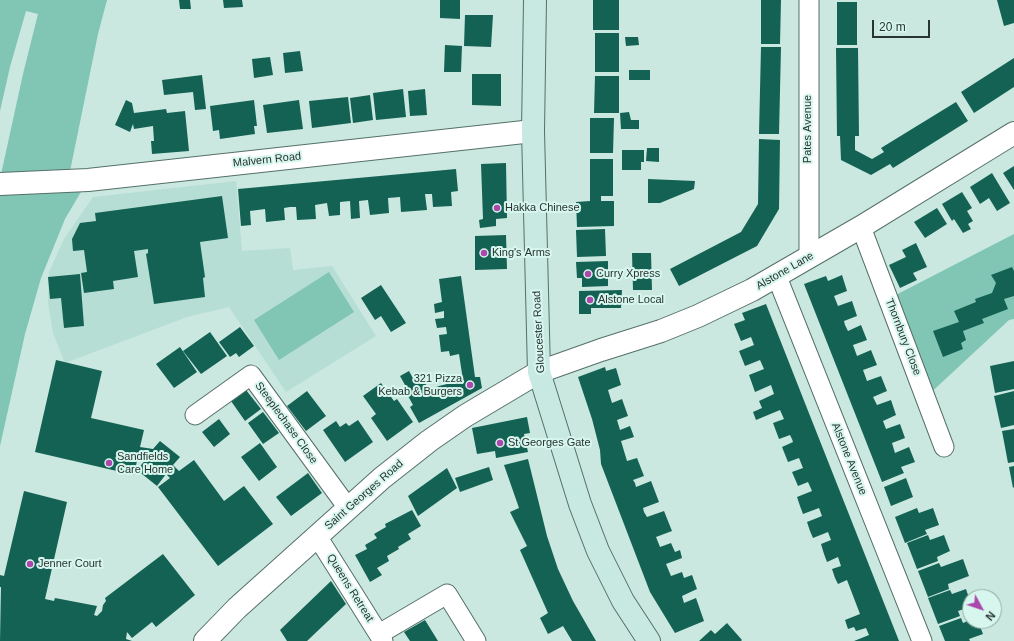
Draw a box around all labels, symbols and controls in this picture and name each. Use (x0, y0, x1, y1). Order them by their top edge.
scale bar (874, 12, 932, 38)
text: 20 m (879, 20, 906, 34)
street label: Pates Avenue (801, 95, 815, 163)
street label: Malvern Road (232, 150, 302, 170)
place label: Hakka Chinese (505, 201, 580, 215)
marker: Hakka Chinese (492, 203, 502, 213)
place label: King's Arms (492, 246, 550, 260)
marker: King's Arms (479, 248, 489, 258)
street label: Alstone Lane (754, 249, 816, 293)
place label: Curry Xpress (596, 267, 660, 281)
marker: Curry Xpress (583, 269, 593, 279)
street label: Gloucester Road (530, 290, 548, 374)
place label: Alstone Local (598, 293, 664, 307)
marker: Alstone Local (585, 295, 595, 305)
street label: Thornbury Close (882, 297, 924, 377)
place label: 321 Pizza Kebab & Burgers (378, 372, 462, 398)
street label: Steeplechase Close (252, 380, 320, 466)
marker: 321 Pizza Kebab & Burgers (465, 380, 475, 390)
street label: Alstone Avenue (828, 421, 870, 497)
place label: St Georges Gate (508, 436, 591, 450)
marker: St Georges Gate (495, 438, 505, 448)
place label: Sandfields Care Home (117, 450, 173, 476)
street label: Saint Georges Road (322, 457, 406, 533)
marker: Sandfields Care Home (104, 458, 114, 468)
street label: Queens Retreat (324, 552, 376, 624)
place label: Jenner Court (38, 557, 102, 571)
marker: Jenner Court (25, 559, 35, 569)
north arrow (962, 589, 1002, 629)
text: N (983, 609, 998, 623)

